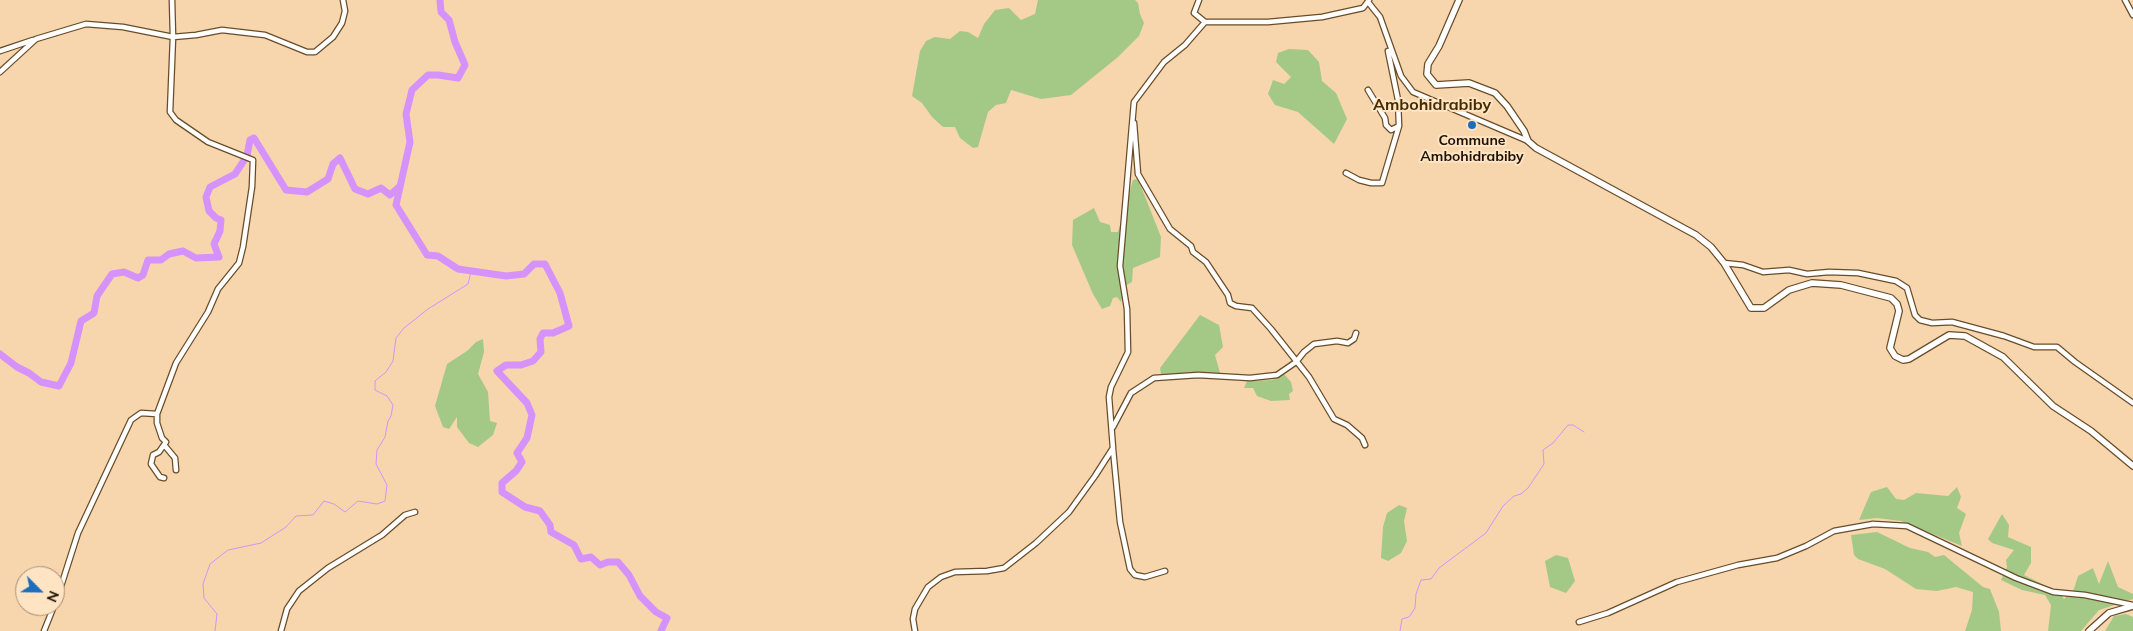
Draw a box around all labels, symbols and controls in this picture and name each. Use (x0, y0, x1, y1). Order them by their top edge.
district label: Ambohidrabiby (1373, 95, 1491, 115)
marker: Commune Ambohidrabiby (1466, 119, 1478, 131)
place label: Commune Ambohidrabiby (1420, 133, 1524, 166)
north arrow (15, 566, 65, 616)
text: N (43, 588, 63, 605)

